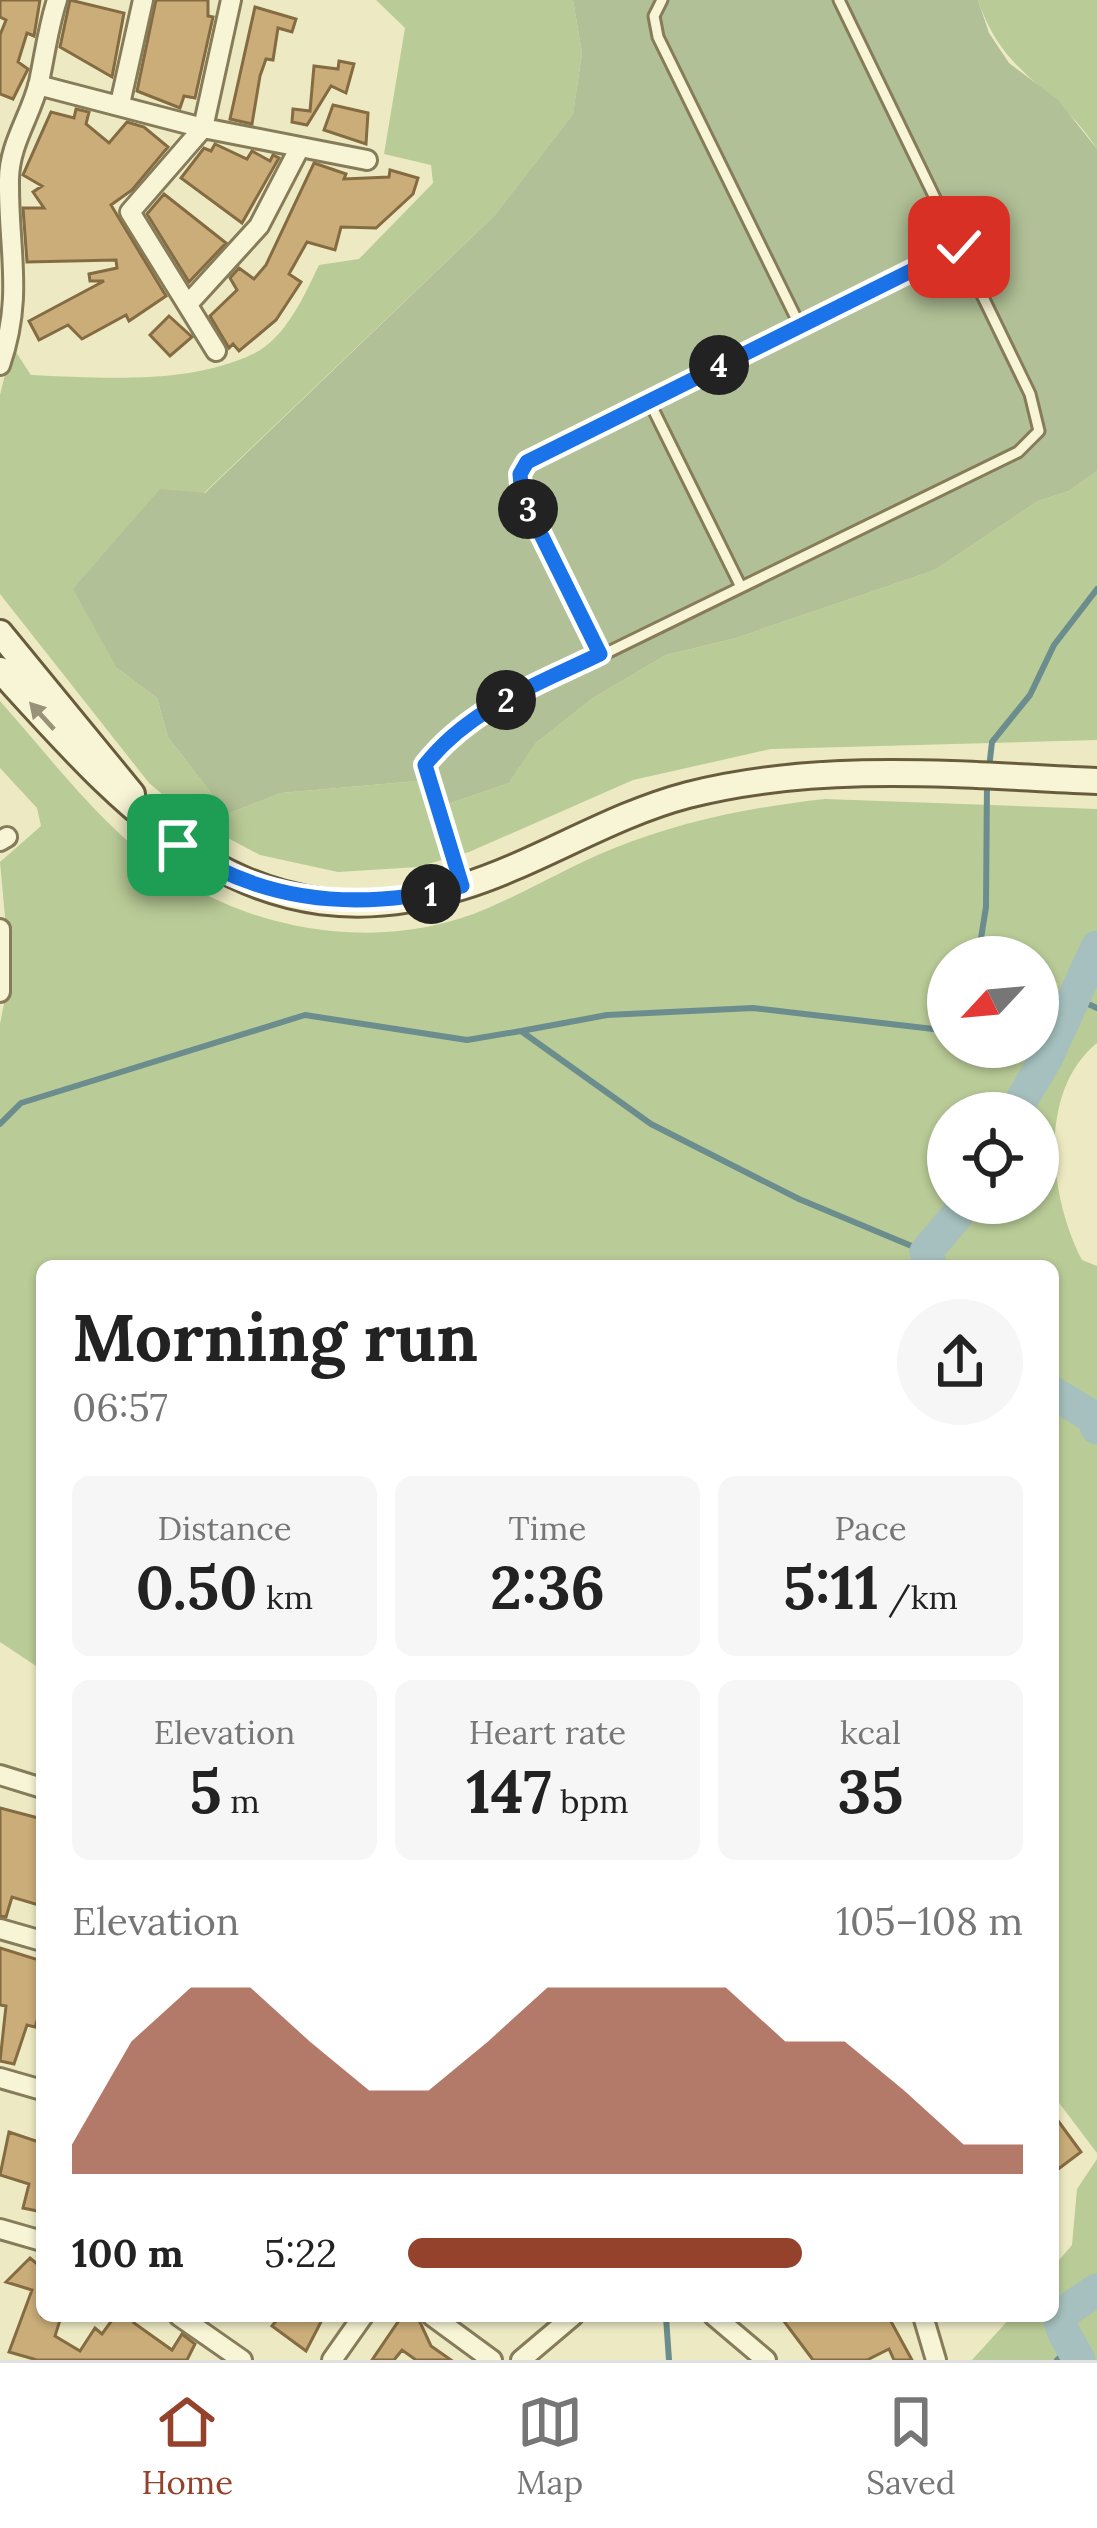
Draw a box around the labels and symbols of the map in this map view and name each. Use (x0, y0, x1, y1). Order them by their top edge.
pin (908, 196, 1010, 298)
pin: 4 (689, 335, 749, 395)
pin: 3 (498, 479, 558, 539)
pin: 2 (476, 670, 536, 730)
one-way arrow (29, 701, 55, 731)
pin (127, 794, 229, 896)
pin: 1 (401, 864, 461, 924)
north arrow (927, 936, 1059, 1068)

